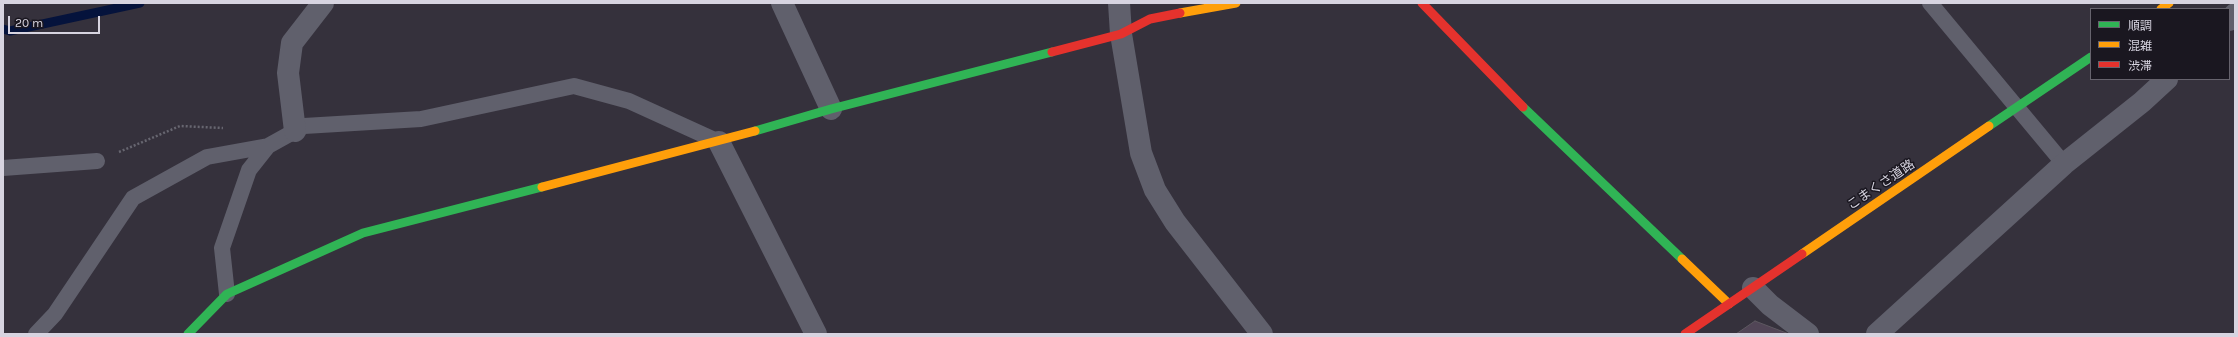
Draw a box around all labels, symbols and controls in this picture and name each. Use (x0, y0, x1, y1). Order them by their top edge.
scale bar (10, 8, 102, 34)
legend (2090, 8, 2230, 80)
text: 20 m (15, 16, 43, 30)
text: 順調 (2128, 19, 2152, 33)
text: 混雑 (2128, 39, 2152, 53)
text: 渋滞 (2128, 59, 2152, 73)
street label: こまくさ道路 (1844, 157, 1918, 213)

